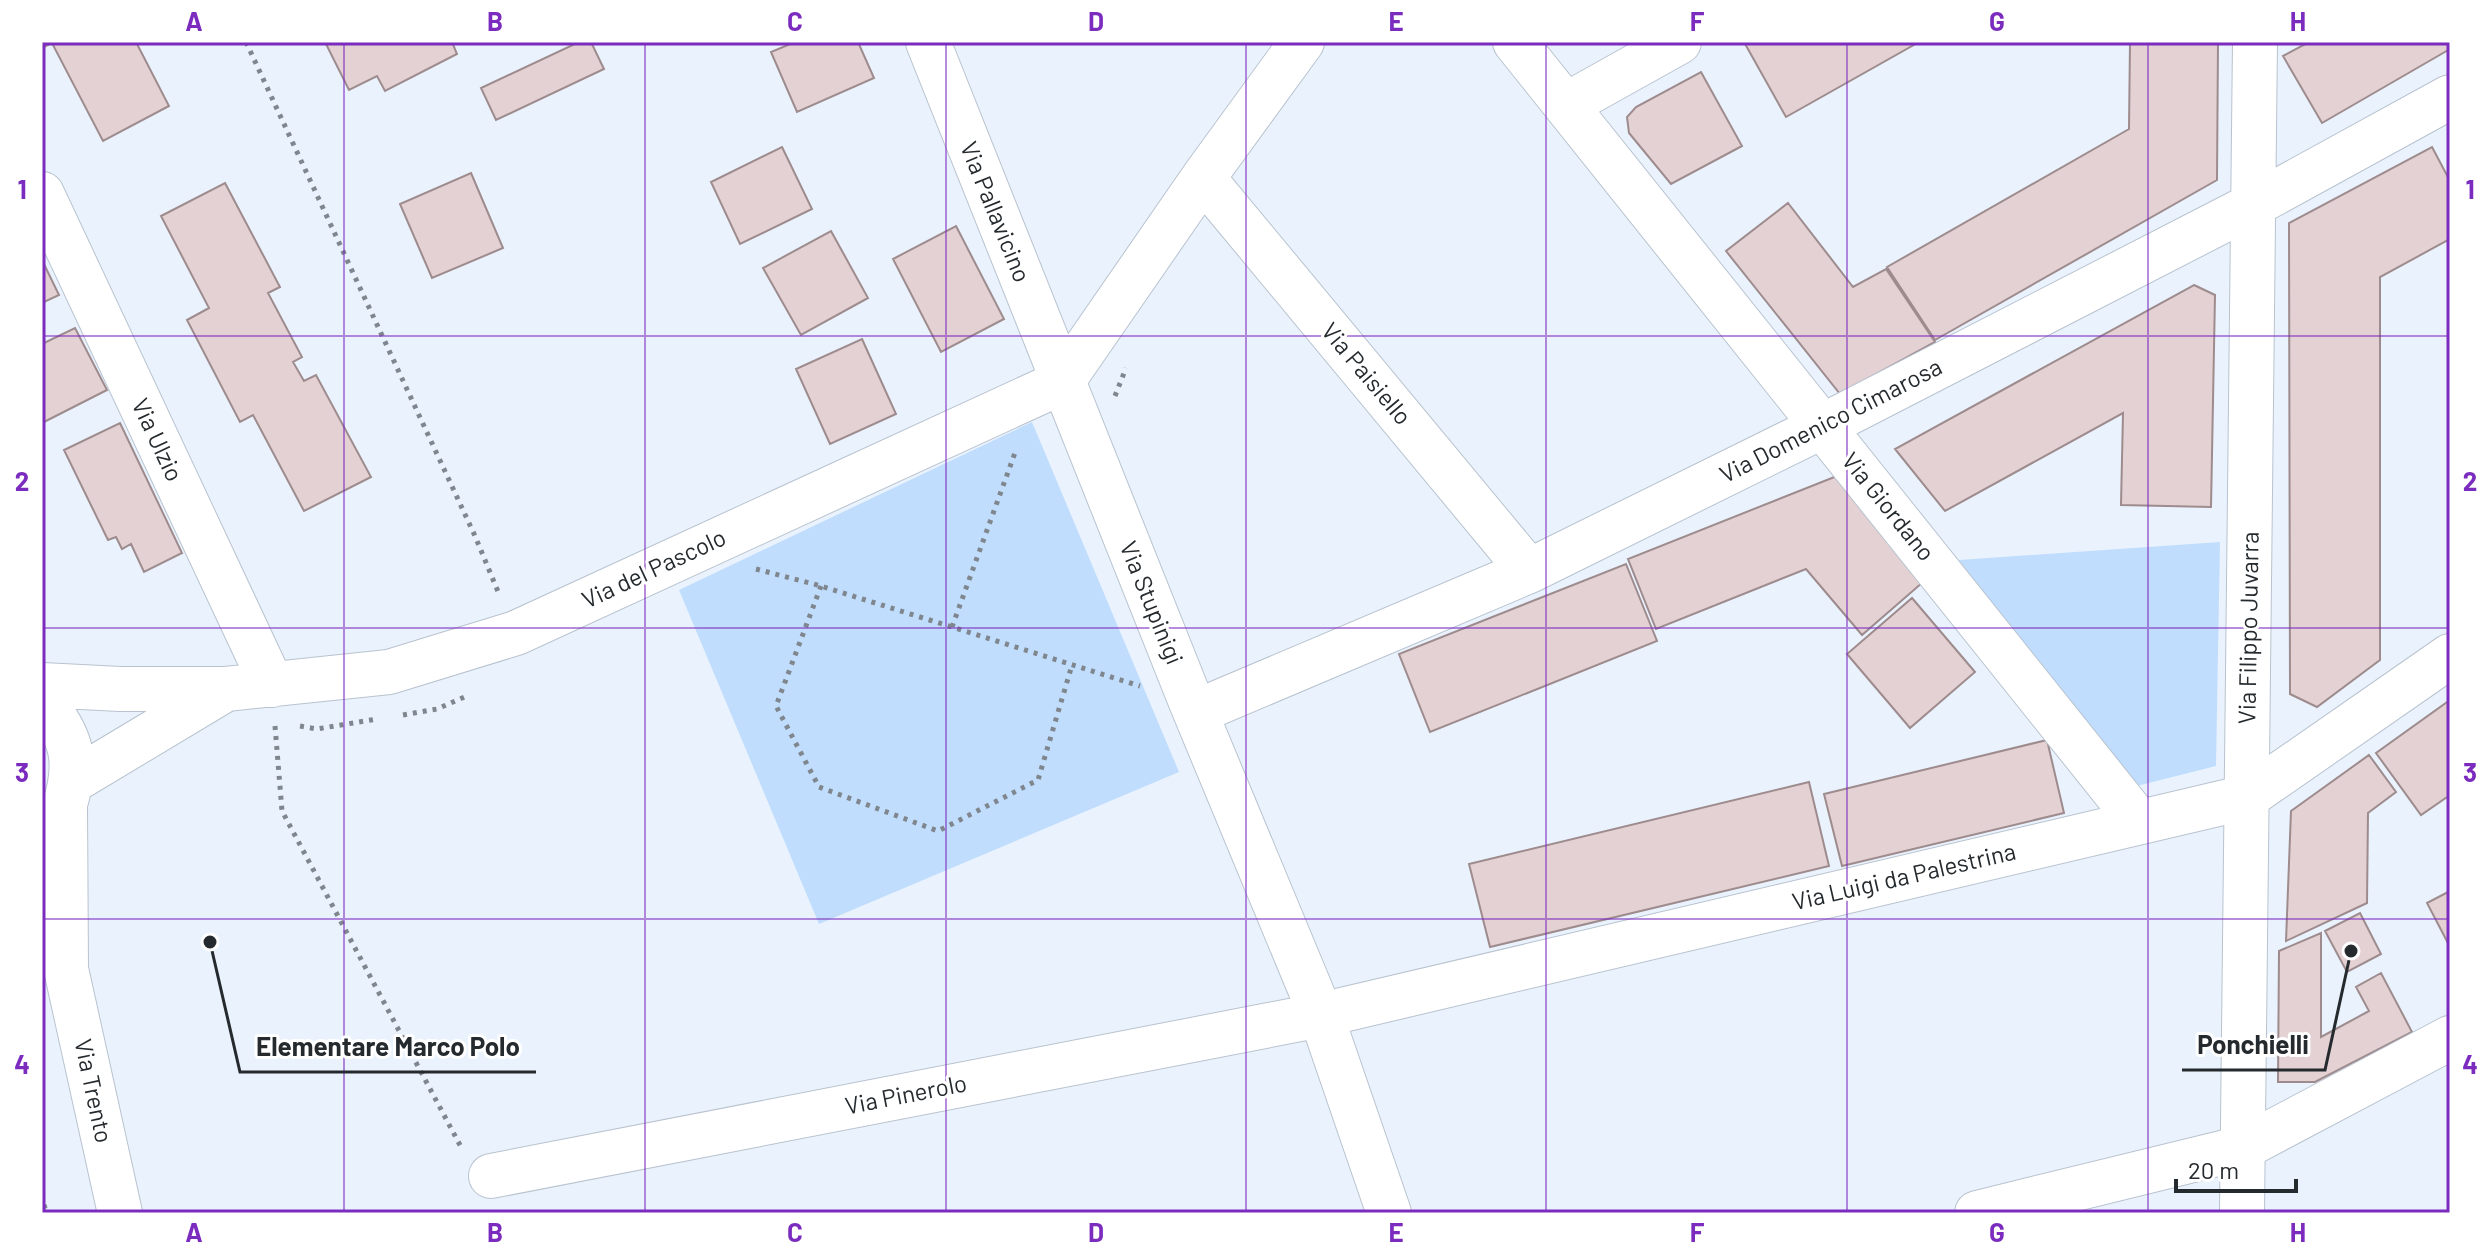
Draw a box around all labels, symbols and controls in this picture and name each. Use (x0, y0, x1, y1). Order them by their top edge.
text: A (185, 5, 203, 36)
text: B (487, 5, 503, 36)
text: C (787, 5, 803, 36)
text: D (1088, 5, 1104, 36)
text: E (1388, 5, 1404, 36)
text: F (1690, 5, 1705, 36)
text: G (1989, 5, 2005, 36)
text: H (2290, 5, 2306, 36)
street label: Via Pallavicino (955, 137, 1038, 286)
text: 1 (17, 173, 27, 204)
text: 1 (2465, 173, 2475, 204)
street label: Via Paisiello (1316, 316, 1418, 430)
street label: Via Domenico Cimarosa (1714, 351, 1946, 488)
street label: Via Ulzio (127, 393, 190, 485)
street label: Via Giordano (1837, 446, 1942, 566)
text: 2 (15, 465, 29, 496)
text: 2 (2463, 465, 2477, 496)
street label: Via del Pascolo (577, 522, 730, 614)
street label: Via Filippo Juvarra (2231, 531, 2264, 725)
street label: Via Stupinigi (1115, 537, 1190, 668)
text: 3 (15, 756, 29, 787)
text: 3 (2463, 756, 2477, 787)
street label: Via Luigi da Palestrina (1789, 836, 2018, 915)
callout: Ponchielli (2182, 1020, 2325, 1070)
callout: Elementare Marco Polo (240, 1022, 536, 1072)
text: Ponchielli (2197, 1028, 2309, 1059)
text: Elementare Marco Polo (256, 1030, 520, 1061)
street label: Via Trento (69, 1036, 120, 1145)
text: 4 (14, 1048, 30, 1079)
text: 4 (2462, 1048, 2478, 1079)
street label: Via Pinerolo (842, 1068, 969, 1120)
scale bar (2176, 1143, 2296, 1193)
text: 20 m (2188, 1155, 2239, 1184)
text: A (185, 1216, 203, 1247)
text: B (487, 1216, 503, 1247)
text: C (787, 1216, 803, 1247)
text: D (1088, 1216, 1104, 1247)
text: E (1388, 1216, 1404, 1247)
text: F (1690, 1216, 1705, 1247)
text: G (1989, 1216, 2005, 1247)
text: H (2290, 1216, 2306, 1247)

